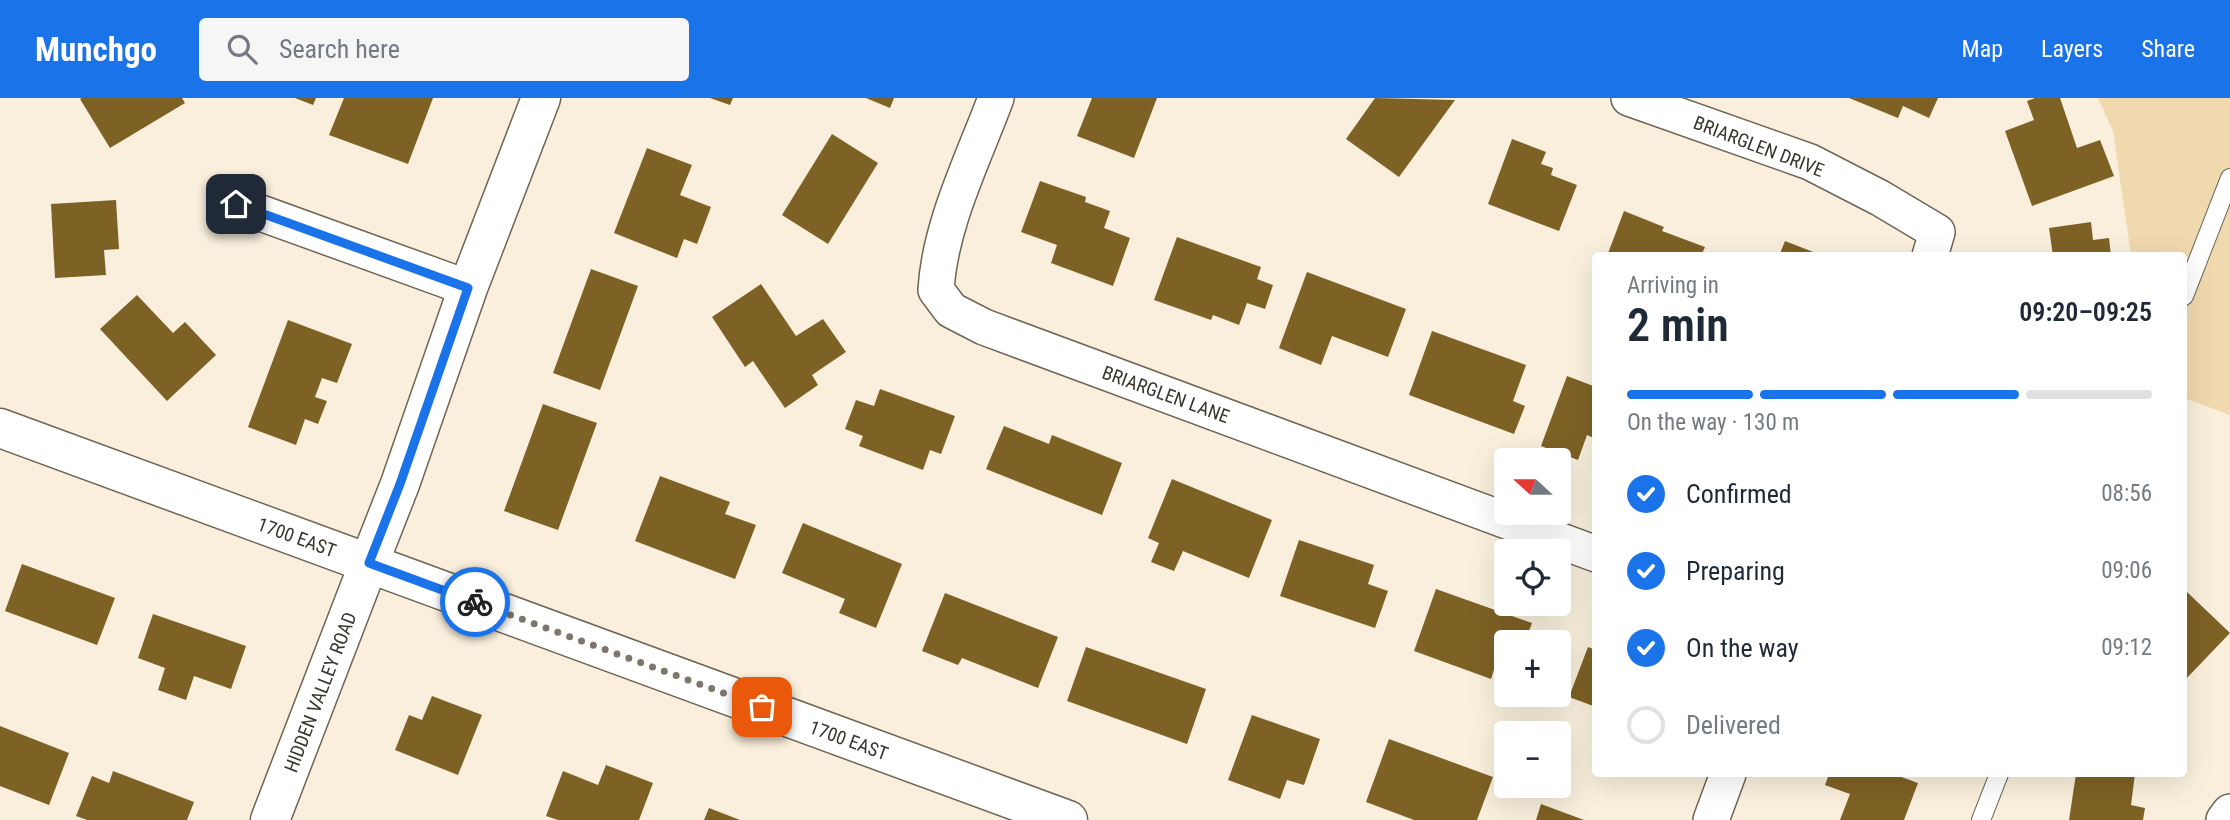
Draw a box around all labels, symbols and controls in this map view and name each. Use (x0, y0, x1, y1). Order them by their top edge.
search box (199, 18, 689, 81)
text: Munchgo (35, 30, 157, 69)
icon: search (223, 30, 261, 68)
text: Search here (279, 34, 400, 64)
text: Map (1962, 35, 2003, 63)
text: Layers (2041, 35, 2103, 63)
text: Share (2141, 35, 2195, 63)
street label: BRIARGLEN DRIVE (1690, 111, 1827, 182)
pin (206, 174, 266, 234)
icon: home (217, 185, 255, 223)
text: Arriving in (1627, 272, 1719, 299)
text: 09:20–09:25 (2019, 297, 2152, 327)
text: 2 min (1627, 298, 1729, 352)
street label: BRIARGLEN LANE (1099, 361, 1233, 428)
text: On the way · 130 m (1627, 409, 1799, 436)
north arrow (1494, 448, 1572, 525)
map controls (1494, 448, 1571, 798)
icon: check (1627, 475, 1665, 513)
text: Confirmed (1686, 479, 1792, 509)
text: 08:56 (2101, 480, 2152, 507)
street label: 1700 EAST (254, 513, 339, 562)
button: locate (1494, 539, 1571, 616)
icon: check (1627, 552, 1665, 590)
text: Preparing (1686, 556, 1785, 586)
text: 09:06 (2101, 557, 2152, 584)
courier (440, 567, 510, 637)
icon: bike (456, 583, 494, 621)
street label: HIDDEN VALLEY ROAD (279, 609, 362, 776)
icon: check (1627, 629, 1665, 667)
button: + (1494, 630, 1571, 707)
text: On the way (1686, 633, 1799, 663)
text: 09:12 (2101, 634, 2152, 661)
pin (732, 677, 792, 737)
icon: bag (743, 688, 781, 726)
text: Delivered (1686, 710, 1781, 740)
street label: 1700 EAST (806, 716, 891, 765)
button: − (1494, 721, 1571, 798)

